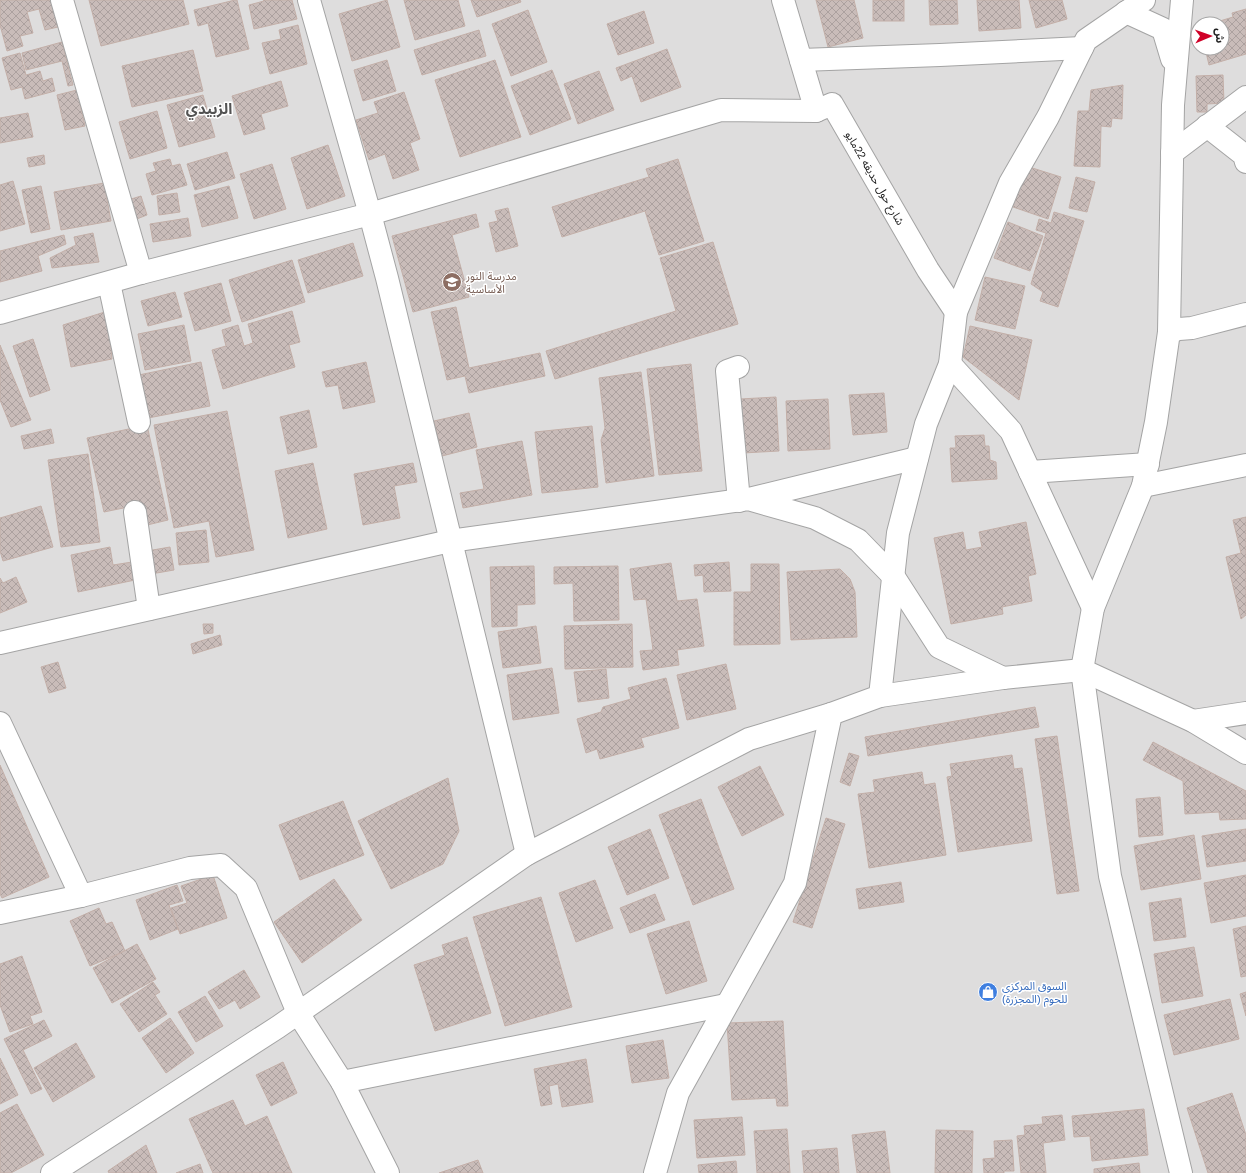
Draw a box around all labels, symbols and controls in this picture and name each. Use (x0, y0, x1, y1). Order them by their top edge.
north arrow (1190, 16, 1230, 56)
text: ش (1213, 28, 1226, 43)
district label: الزبيدي (186, 100, 232, 120)
street label: شارع حول حديقه 22مايو (842, 129, 907, 228)
place label: مدرسة النور الأساسية (465, 270, 517, 296)
school or university icon: مدرسة النور الأساسية (441, 271, 463, 293)
place label: السوق المركزي للحوم (المجزرة) (1002, 980, 1067, 1007)
shop icon: السوق المركزي للحوم (المجزرة) (977, 981, 999, 1003)

